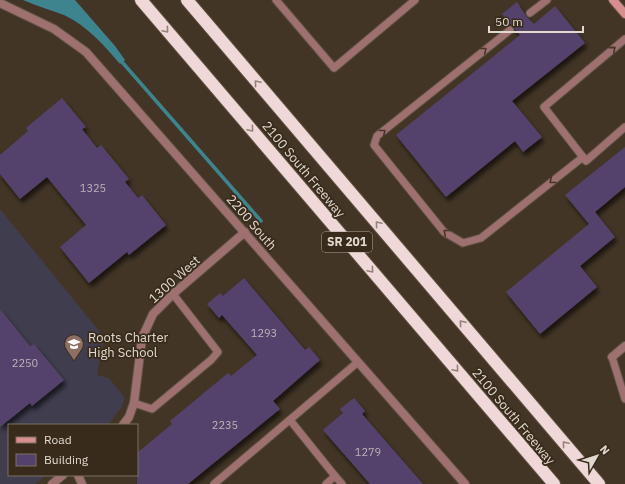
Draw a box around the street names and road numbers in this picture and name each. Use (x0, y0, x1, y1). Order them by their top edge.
street label: 2100 South Freeway (258, 118, 349, 221)
street label: 2200 South (223, 191, 280, 254)
road number: SR 201 (322, 232, 372, 252)
street label: 1300 West (145, 252, 204, 307)
street label: 2100 South Freeway (468, 365, 559, 468)

